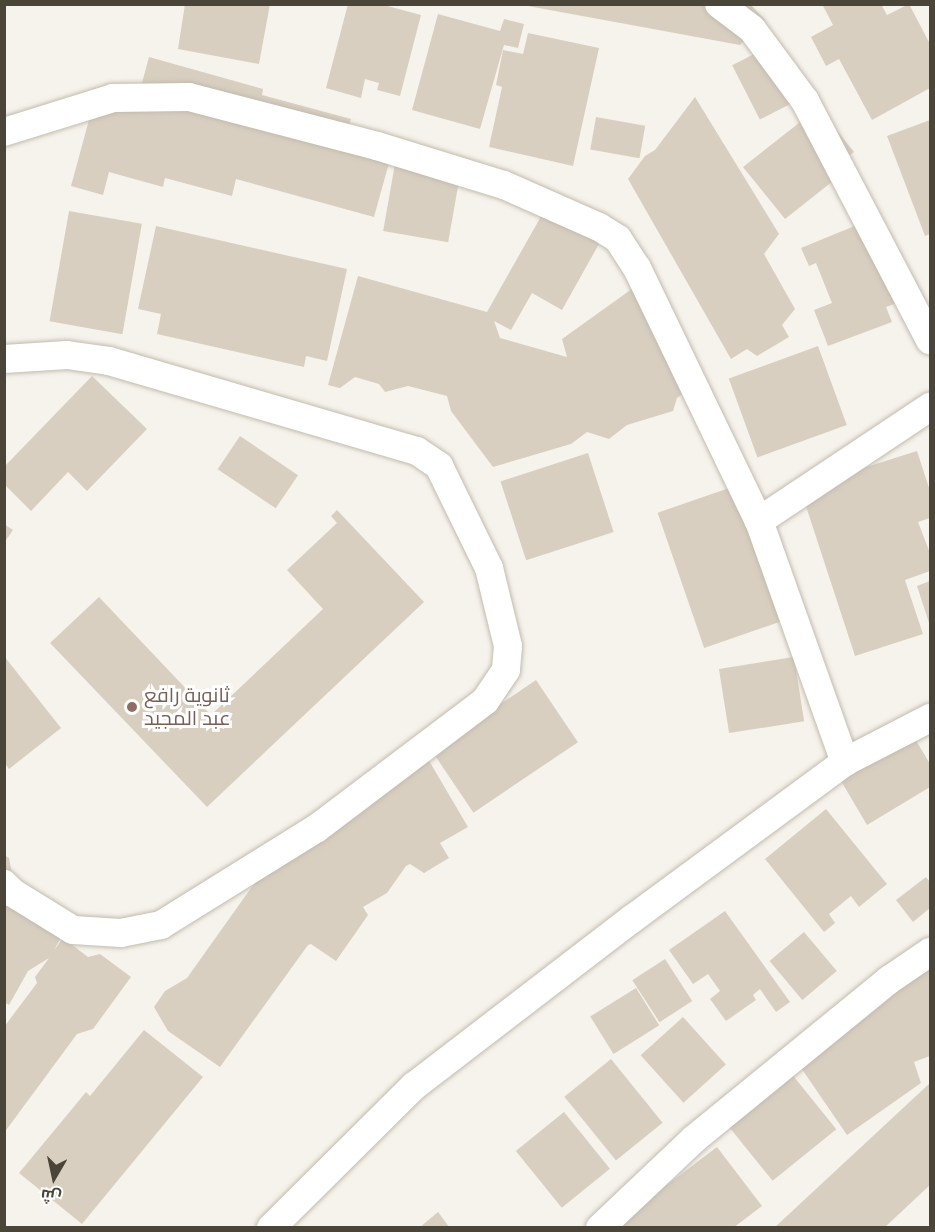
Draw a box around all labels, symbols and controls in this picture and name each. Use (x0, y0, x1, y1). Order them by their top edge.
place label: ثانوية رافع عبد المجيد (144, 684, 231, 731)
marker: ثانوية رافع عبد المجيد (125, 700, 139, 714)
north arrow (24, 1148, 84, 1208)
text: ش (39, 1184, 63, 1207)

